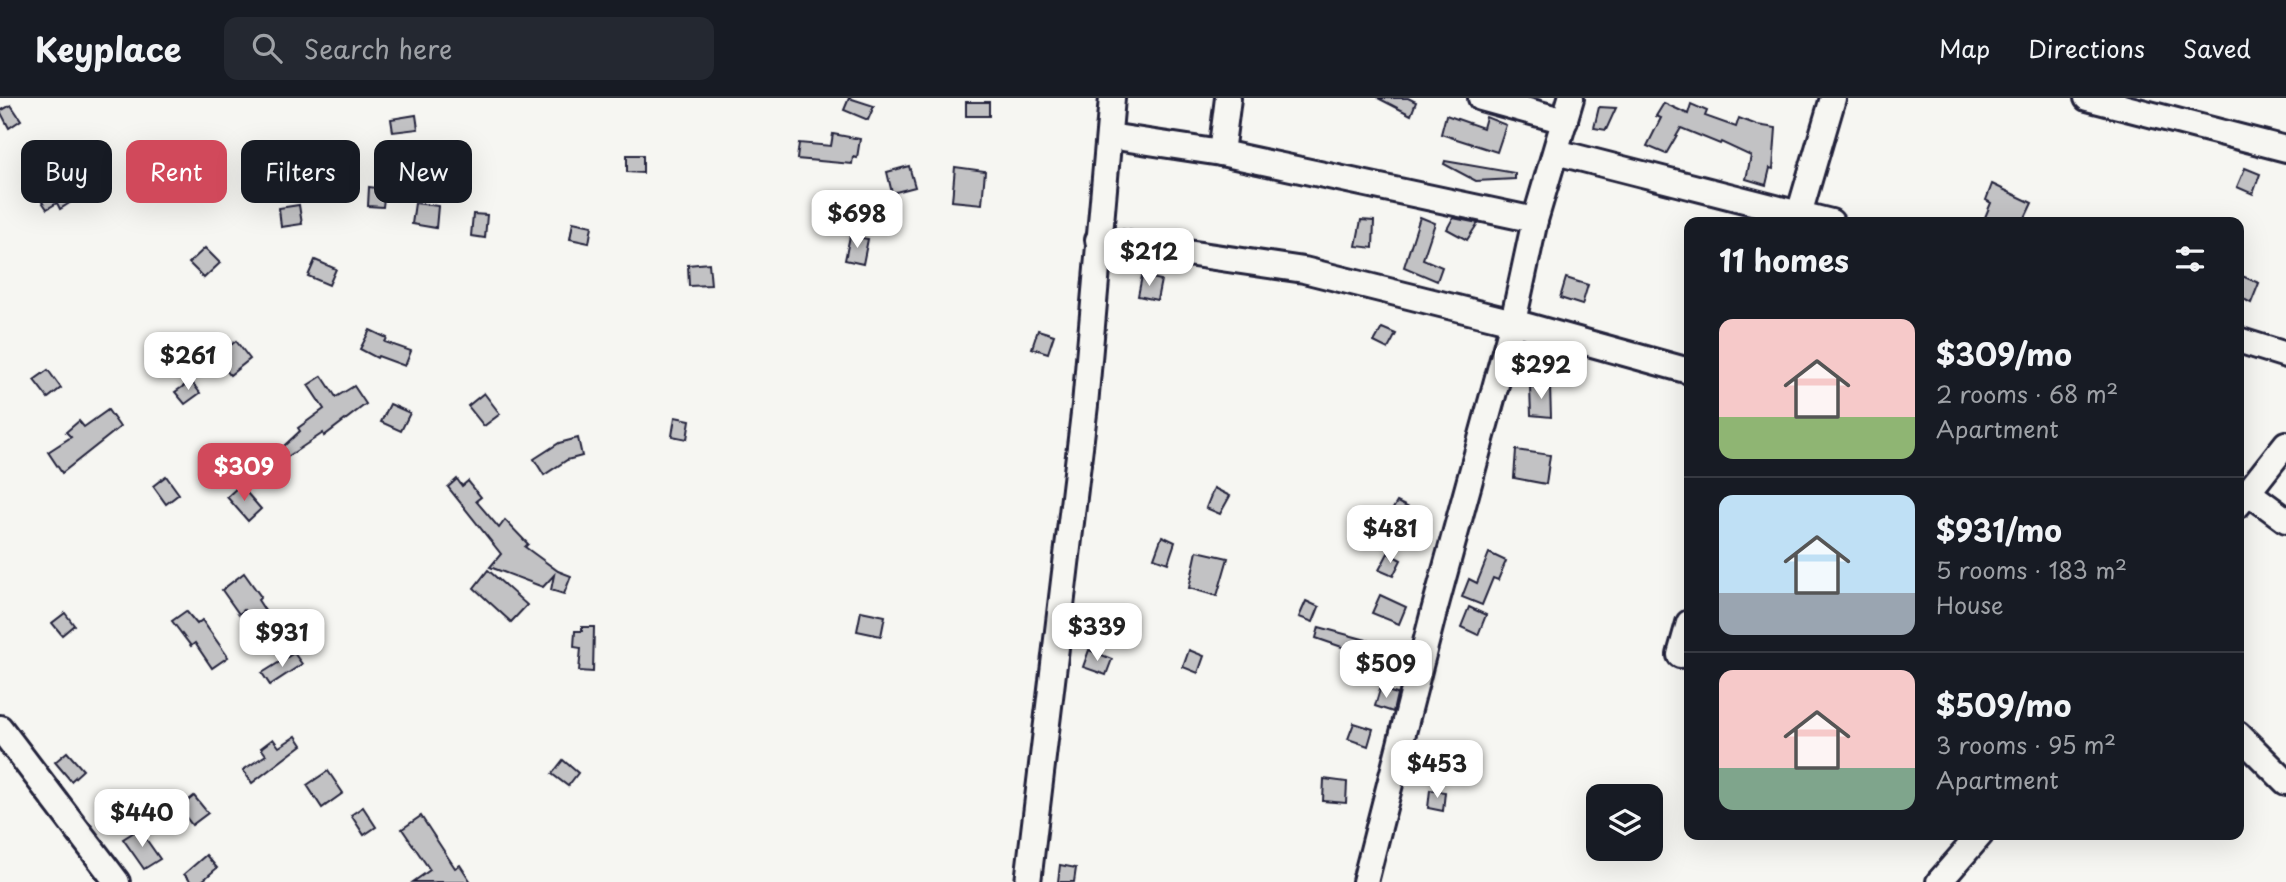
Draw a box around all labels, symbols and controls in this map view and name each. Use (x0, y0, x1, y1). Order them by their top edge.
search box (224, 17, 714, 80)
text: Keyplace (35, 23, 182, 73)
icon: search (248, 29, 286, 67)
text: Search here (304, 29, 452, 68)
text: Map (1939, 30, 1990, 66)
text: Directions (2028, 30, 2145, 66)
text: Saved (2183, 30, 2251, 66)
chip: Buy (21, 140, 112, 203)
chip: Rent (126, 140, 227, 203)
chip: Filters (241, 140, 360, 203)
chip: New (374, 140, 472, 203)
pin: $698 (816, 190, 898, 250)
text: $698 (828, 195, 886, 230)
pin: $212 (1108, 228, 1190, 288)
text: $212 (1120, 233, 1178, 268)
text: 11 homes (1719, 237, 1849, 282)
icon: filters (2171, 240, 2209, 278)
text: $309/mo (1936, 331, 2072, 376)
pin: $261 (147, 332, 229, 392)
text: $261 (160, 337, 216, 372)
pin: $292 (1500, 342, 1582, 401)
text: $292 (1511, 346, 1571, 381)
icon: home (1775, 347, 1859, 431)
text: 2 rooms · 68 m² (1936, 376, 2118, 411)
text: Apartment (1936, 411, 2059, 446)
pin: $309 (203, 444, 285, 503)
text: $309 (214, 448, 274, 483)
pin: $481 (1349, 505, 1431, 565)
text: $931/mo (1936, 507, 2062, 552)
text: $481 (1363, 510, 1417, 545)
icon: home (1775, 523, 1859, 607)
text: 5 rooms · 183 m² (1936, 552, 2127, 587)
text: House (1936, 587, 2003, 622)
pin: $339 (1056, 603, 1138, 663)
text: $339 (1068, 608, 1126, 643)
pin: $931 (241, 610, 323, 669)
text: $931 (255, 614, 309, 649)
pin: $509 (1345, 640, 1427, 700)
text: $509 (1356, 645, 1416, 680)
text: $509/mo (1936, 682, 2072, 727)
icon: home (1775, 698, 1859, 782)
text: 3 rooms · 95 m² (1936, 727, 2116, 762)
pin: $453 (1396, 740, 1478, 800)
text: $453 (1407, 745, 1467, 780)
text: Apartment (1936, 762, 2059, 797)
map controls (1586, 784, 1663, 861)
button: layers (1586, 784, 1663, 861)
pin: $440 (101, 790, 183, 849)
text: $440 (110, 794, 174, 829)

